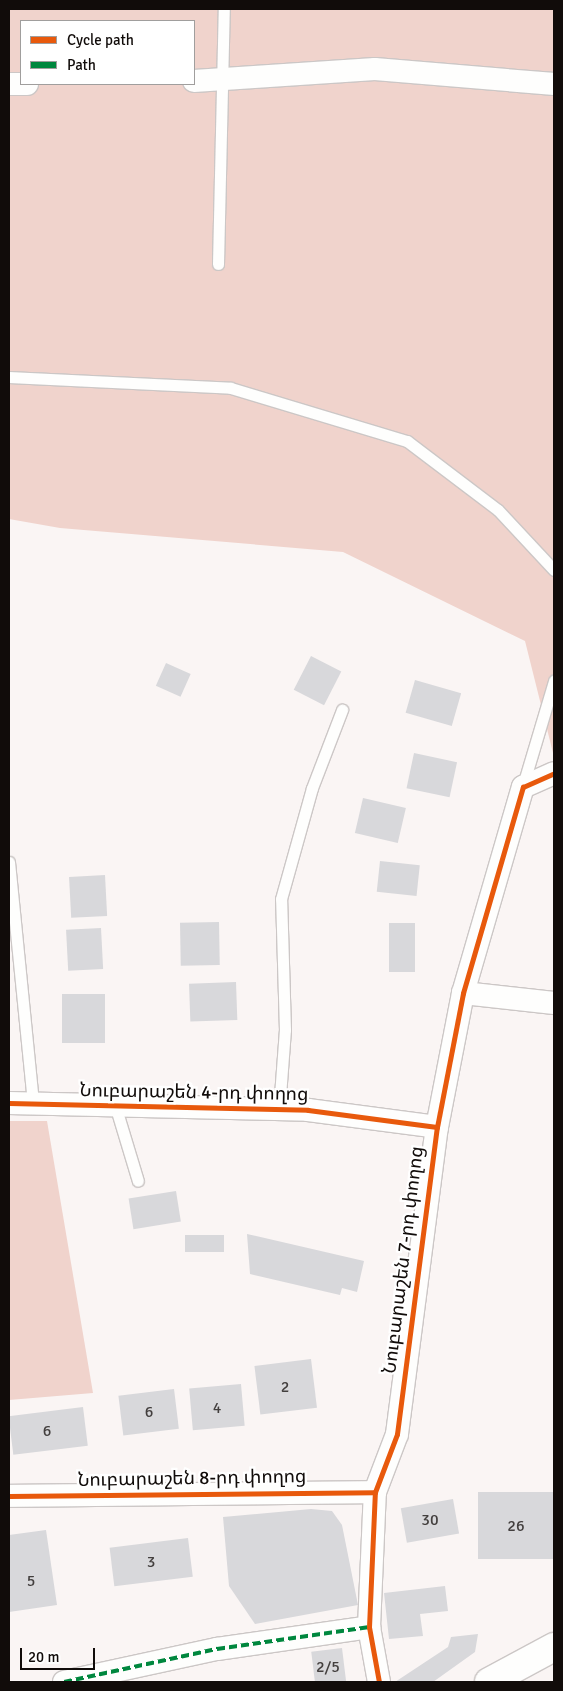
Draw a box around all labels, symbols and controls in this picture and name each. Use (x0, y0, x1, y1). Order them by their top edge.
legend (20, 20, 195, 85)
text: Cycle path (67, 31, 134, 49)
text: Path (67, 56, 96, 74)
street label: Նուբարաշեն 4-րդ փողոց (79, 1080, 309, 1106)
street label: Նուբարաշեն 7-րդ փողոց (379, 1145, 429, 1375)
house number: 2 (281, 1377, 289, 1397)
house number: 4 (213, 1398, 221, 1418)
house number: 6 (145, 1402, 153, 1422)
house number: 6 (43, 1421, 51, 1441)
street label: Նուբարաշեն 8-րդ փողոց (77, 1466, 307, 1492)
house number: 30 (421, 1510, 439, 1530)
house number: 26 (507, 1516, 525, 1536)
house number: 3 (147, 1552, 155, 1572)
house number: 5 (27, 1571, 35, 1591)
scale bar (22, 1638, 98, 1670)
text: 20 m (28, 1648, 59, 1666)
house number: 2/5 (316, 1657, 340, 1677)

